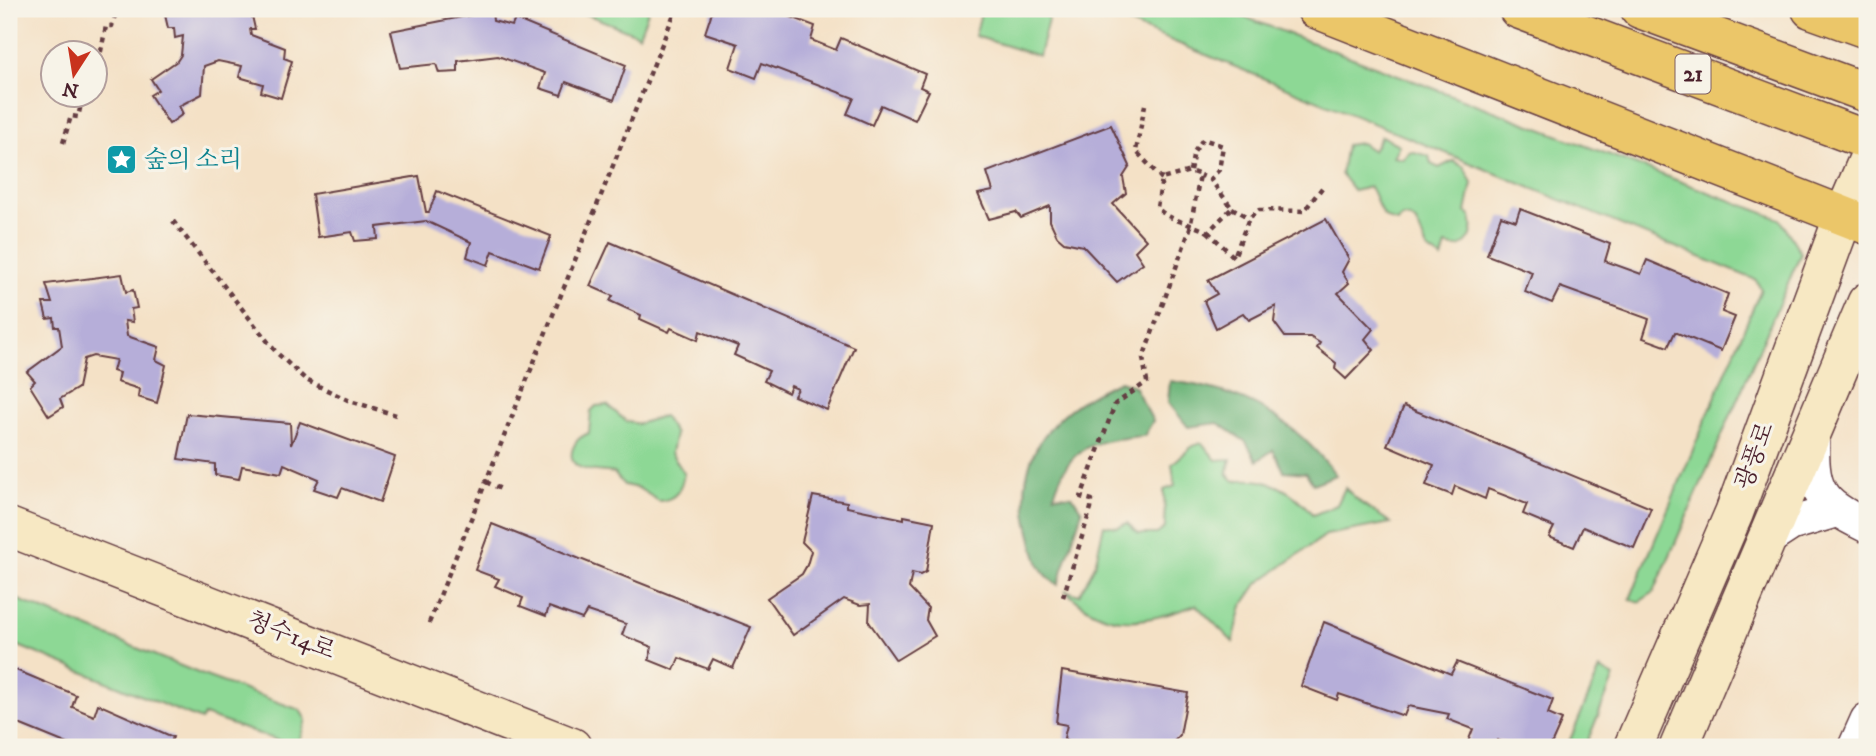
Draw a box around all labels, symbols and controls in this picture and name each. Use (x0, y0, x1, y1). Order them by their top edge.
north arrow (38, 38, 108, 108)
road number: 21 (1676, 54, 1710, 94)
text: N (60, 76, 81, 102)
place icon: 숲의 소리 (104, 143, 138, 177)
place label: 숲의 소리 (144, 145, 242, 175)
street label: 광풍로 (1729, 418, 1781, 494)
street label: 청수14로 (243, 605, 339, 667)

